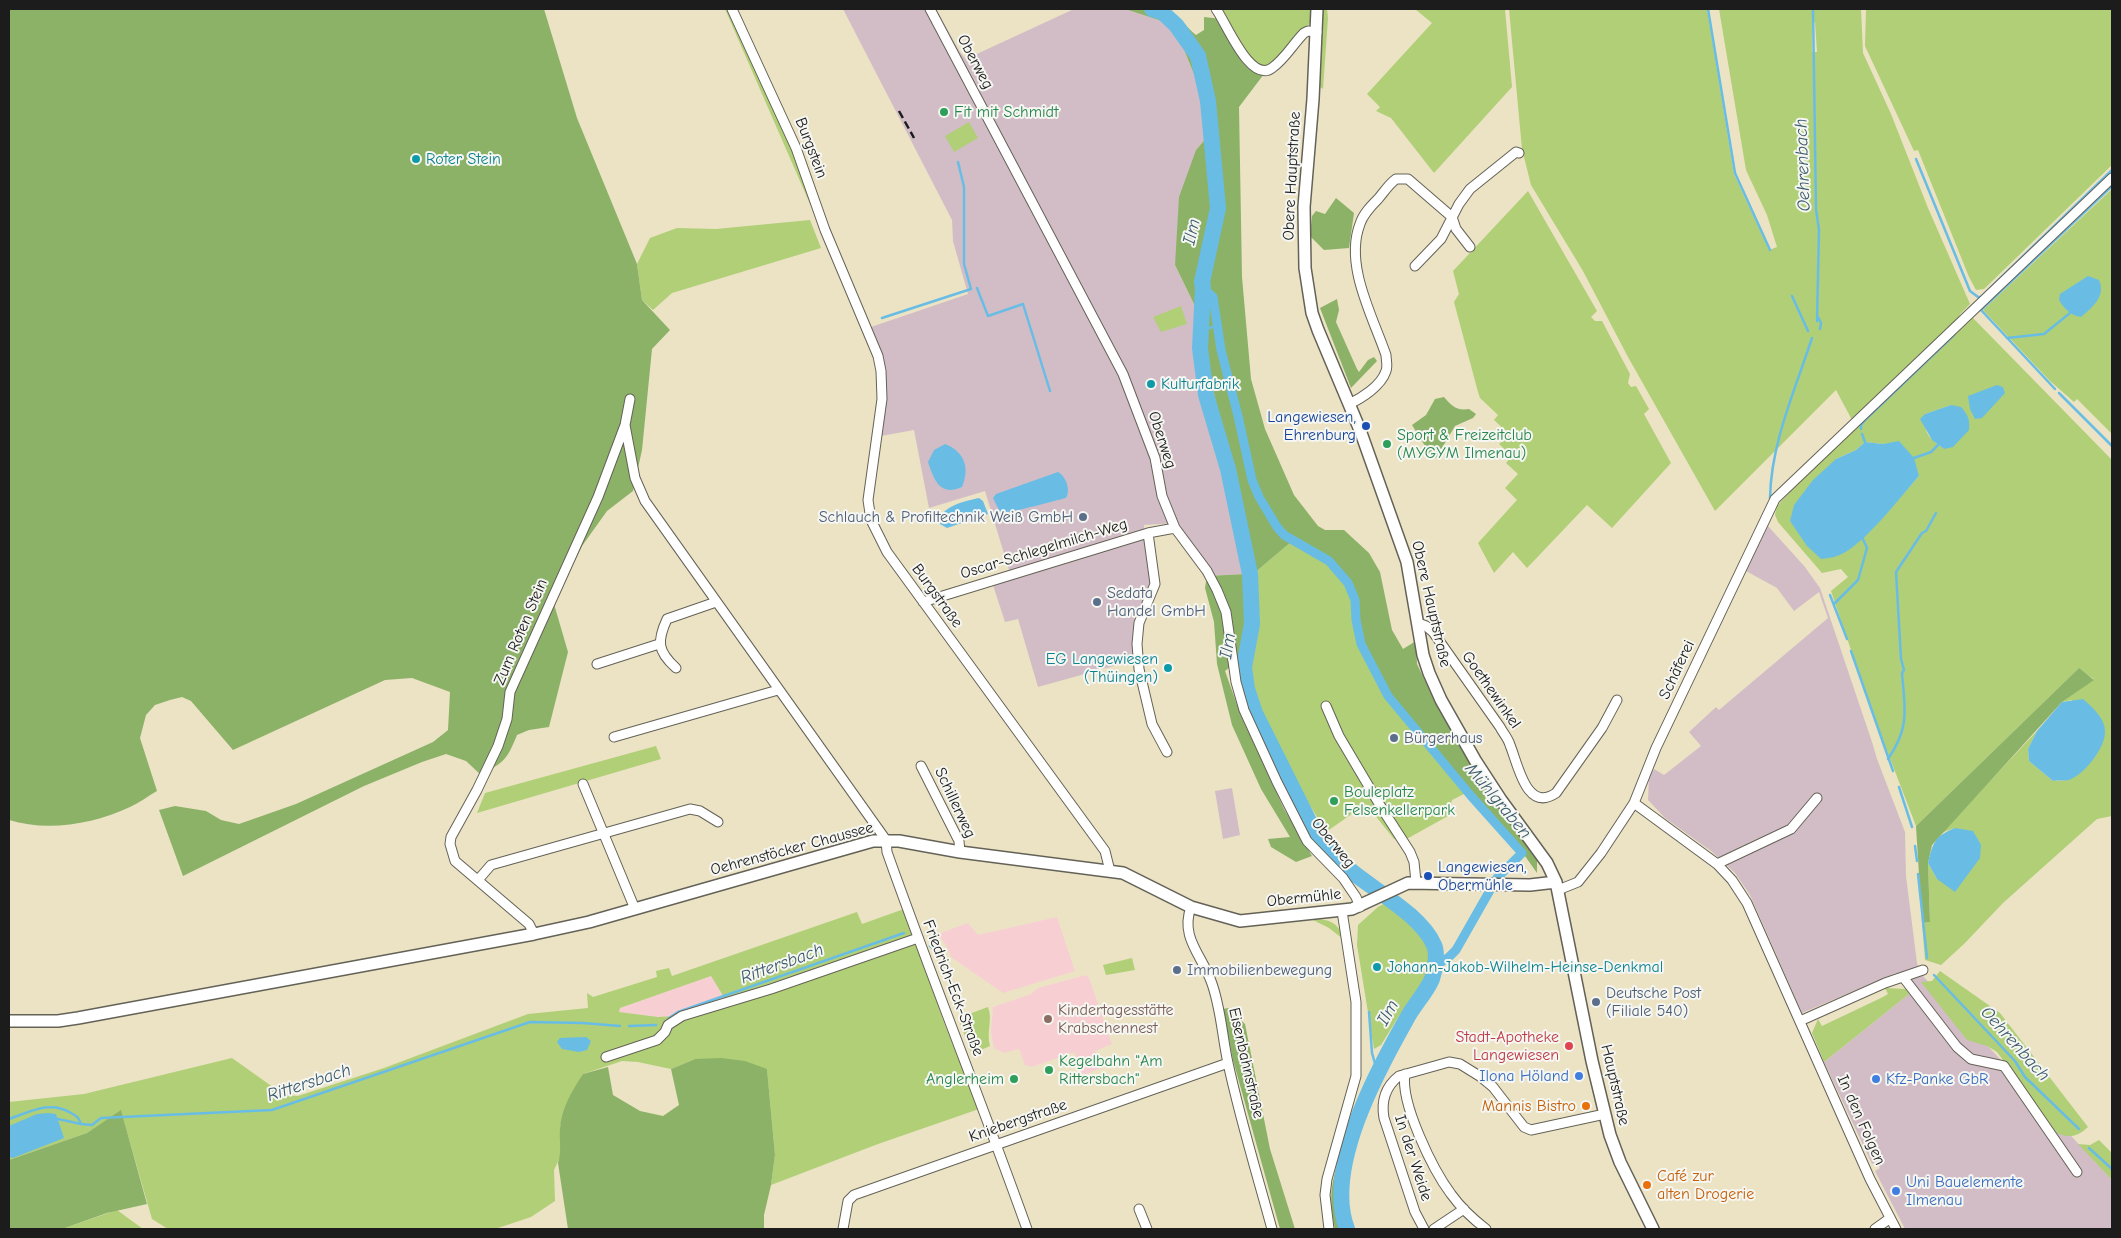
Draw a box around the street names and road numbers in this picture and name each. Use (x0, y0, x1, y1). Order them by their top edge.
street label: Oberweg (953, 31, 997, 93)
street label: Obere Hauptstraße (1279, 111, 1305, 241)
street label: Burgstein (791, 115, 831, 181)
street label: Oberweg (1144, 409, 1180, 471)
street label: Oscar-Schlegelmilch-Weg (958, 514, 1130, 584)
street label: Obere Hauptstraße (1407, 539, 1455, 669)
street label: Burgstraße (907, 560, 967, 632)
street label: Zum Roten Stein (490, 576, 552, 688)
street label: Schäferei (1655, 637, 1699, 703)
street label: Goethewinkel (1457, 648, 1525, 732)
street label: Schillerweg (930, 765, 980, 841)
street label: Oberweg (1307, 814, 1359, 872)
street label: Oehrenstöcker Chaussee (708, 818, 876, 880)
street label: Obermühle (1266, 885, 1342, 911)
street label: Friedrich-Eck-Straße (918, 917, 988, 1059)
street label: Eisenbahnstraße (1224, 1006, 1268, 1120)
street label: Hauptstraße (1596, 1042, 1634, 1128)
street label: In den Folgen (1833, 1072, 1889, 1168)
street label: Kniebergstraße (966, 1095, 1070, 1147)
street label: In der Weide (1390, 1112, 1436, 1204)

